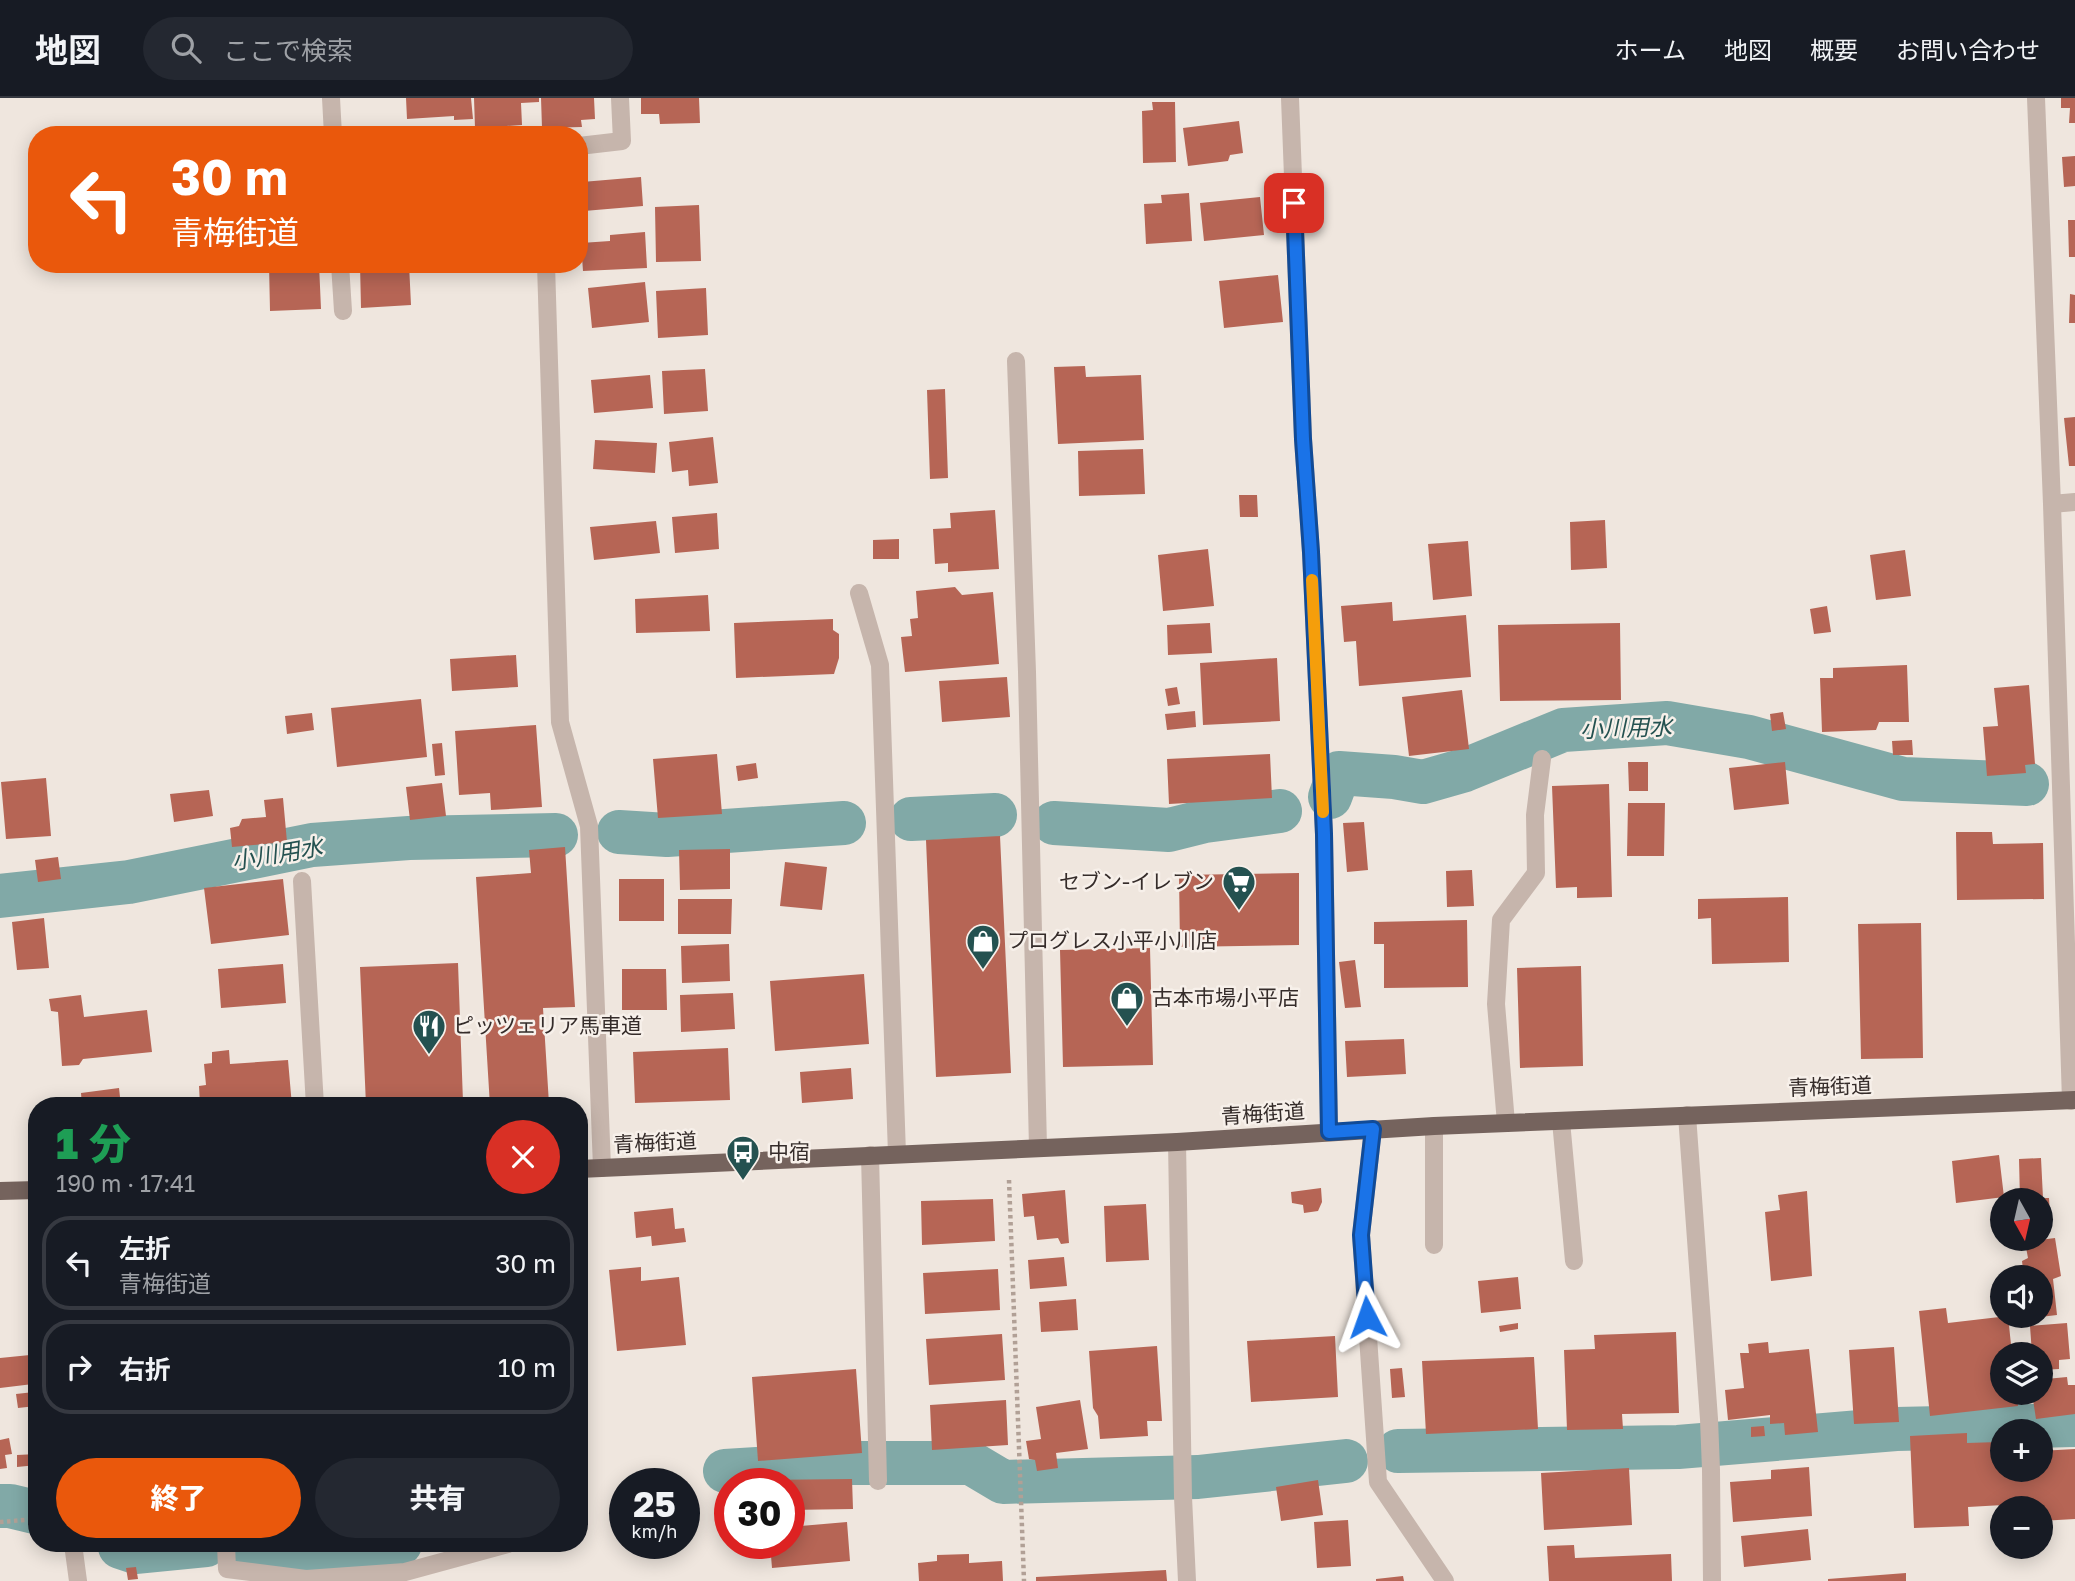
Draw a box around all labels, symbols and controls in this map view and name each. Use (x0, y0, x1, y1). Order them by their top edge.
search box (143, 17, 633, 80)
icon: search (167, 29, 205, 67)
text: 地図 (35, 30, 101, 69)
text: ここで検索 (223, 35, 353, 66)
text: ホーム (1615, 35, 1686, 64)
text: 地図 (1724, 35, 1772, 64)
text: 概要 (1810, 35, 1858, 64)
text: お問い合わせ (1896, 35, 2040, 64)
text: 30 m (171, 147, 288, 206)
icon: left (56, 154, 147, 245)
pin (1264, 173, 1324, 233)
icon: arrive (1275, 184, 1313, 222)
text: 青梅街道 (171, 213, 299, 251)
water label: 小川用水 (1580, 711, 1675, 743)
water label: 小川用水 (229, 831, 328, 875)
supermarket icon: セブン-イレブン (1220, 863, 1258, 912)
place label: セブン-イレブン (1059, 868, 1214, 894)
shop icon: プログレス小平小川店 (964, 922, 1002, 971)
place label: プログレス小平小川店 (1007, 927, 1217, 953)
shop icon: 古本市場小平店 (1108, 979, 1146, 1028)
place label: 古本市場小平店 (1152, 984, 1299, 1010)
restaurant icon: ピッツェリア馬車道 (410, 1007, 448, 1056)
place label: ピッツェリア馬車道 (453, 1012, 642, 1038)
street label: 青梅街道 (1788, 1072, 1872, 1100)
street label: 青梅街道 (1220, 1097, 1306, 1129)
text: 1 分 (56, 1118, 131, 1168)
button: close (486, 1120, 560, 1194)
street label: 青梅街道 (612, 1127, 698, 1157)
bus stop icon: 中宿 (724, 1133, 762, 1182)
place label: 中宿 (768, 1138, 810, 1164)
text: 190 m · 17:41 (56, 1169, 195, 1197)
north arrow (1990, 1188, 2053, 1251)
map controls (1990, 1188, 2053, 1559)
text: 左折 (119, 1233, 171, 1264)
icon: left (60, 1244, 98, 1282)
text: 30 m (495, 1248, 556, 1279)
button: sound (1990, 1265, 2053, 1328)
text: 青梅街道 (119, 1269, 211, 1297)
position arrow (1330, 1280, 1404, 1354)
button: layers (1990, 1342, 2053, 1405)
icon: right (60, 1348, 98, 1386)
text: 10 m (498, 1352, 556, 1383)
text: 右折 (119, 1354, 171, 1385)
button: + (1990, 1419, 2053, 1482)
button: 終了 (56, 1458, 301, 1538)
button: 共有 (315, 1458, 560, 1538)
speed limit sign: 30 (714, 1468, 805, 1559)
text: 25 (633, 1483, 676, 1525)
button: − (1990, 1496, 2053, 1559)
text: km/h (632, 1520, 677, 1542)

